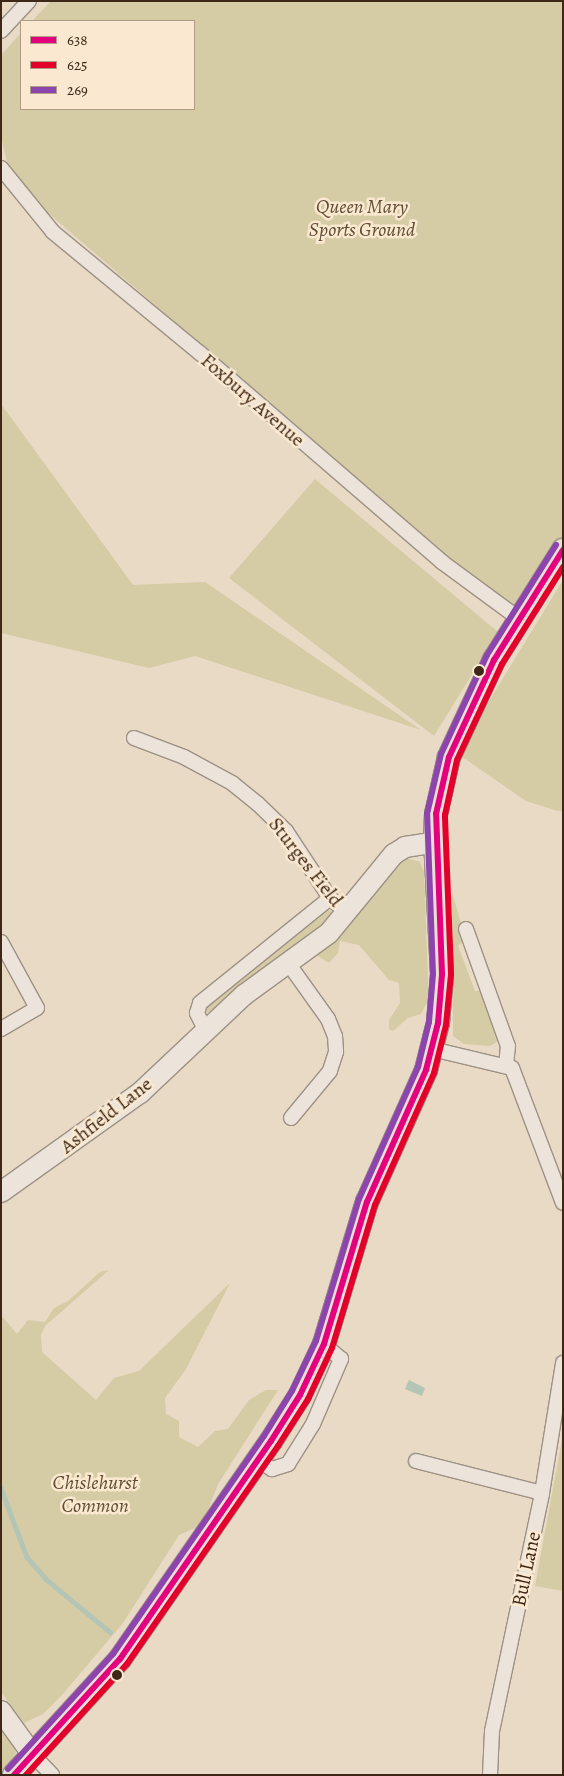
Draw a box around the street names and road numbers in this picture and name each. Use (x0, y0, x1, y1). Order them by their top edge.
street label: Foxbury Avenue (196, 348, 310, 452)
street label: Sturges Field (264, 813, 348, 911)
street label: Ashfield Lane (55, 1072, 157, 1158)
street label: Bull Lane (506, 1529, 546, 1609)

